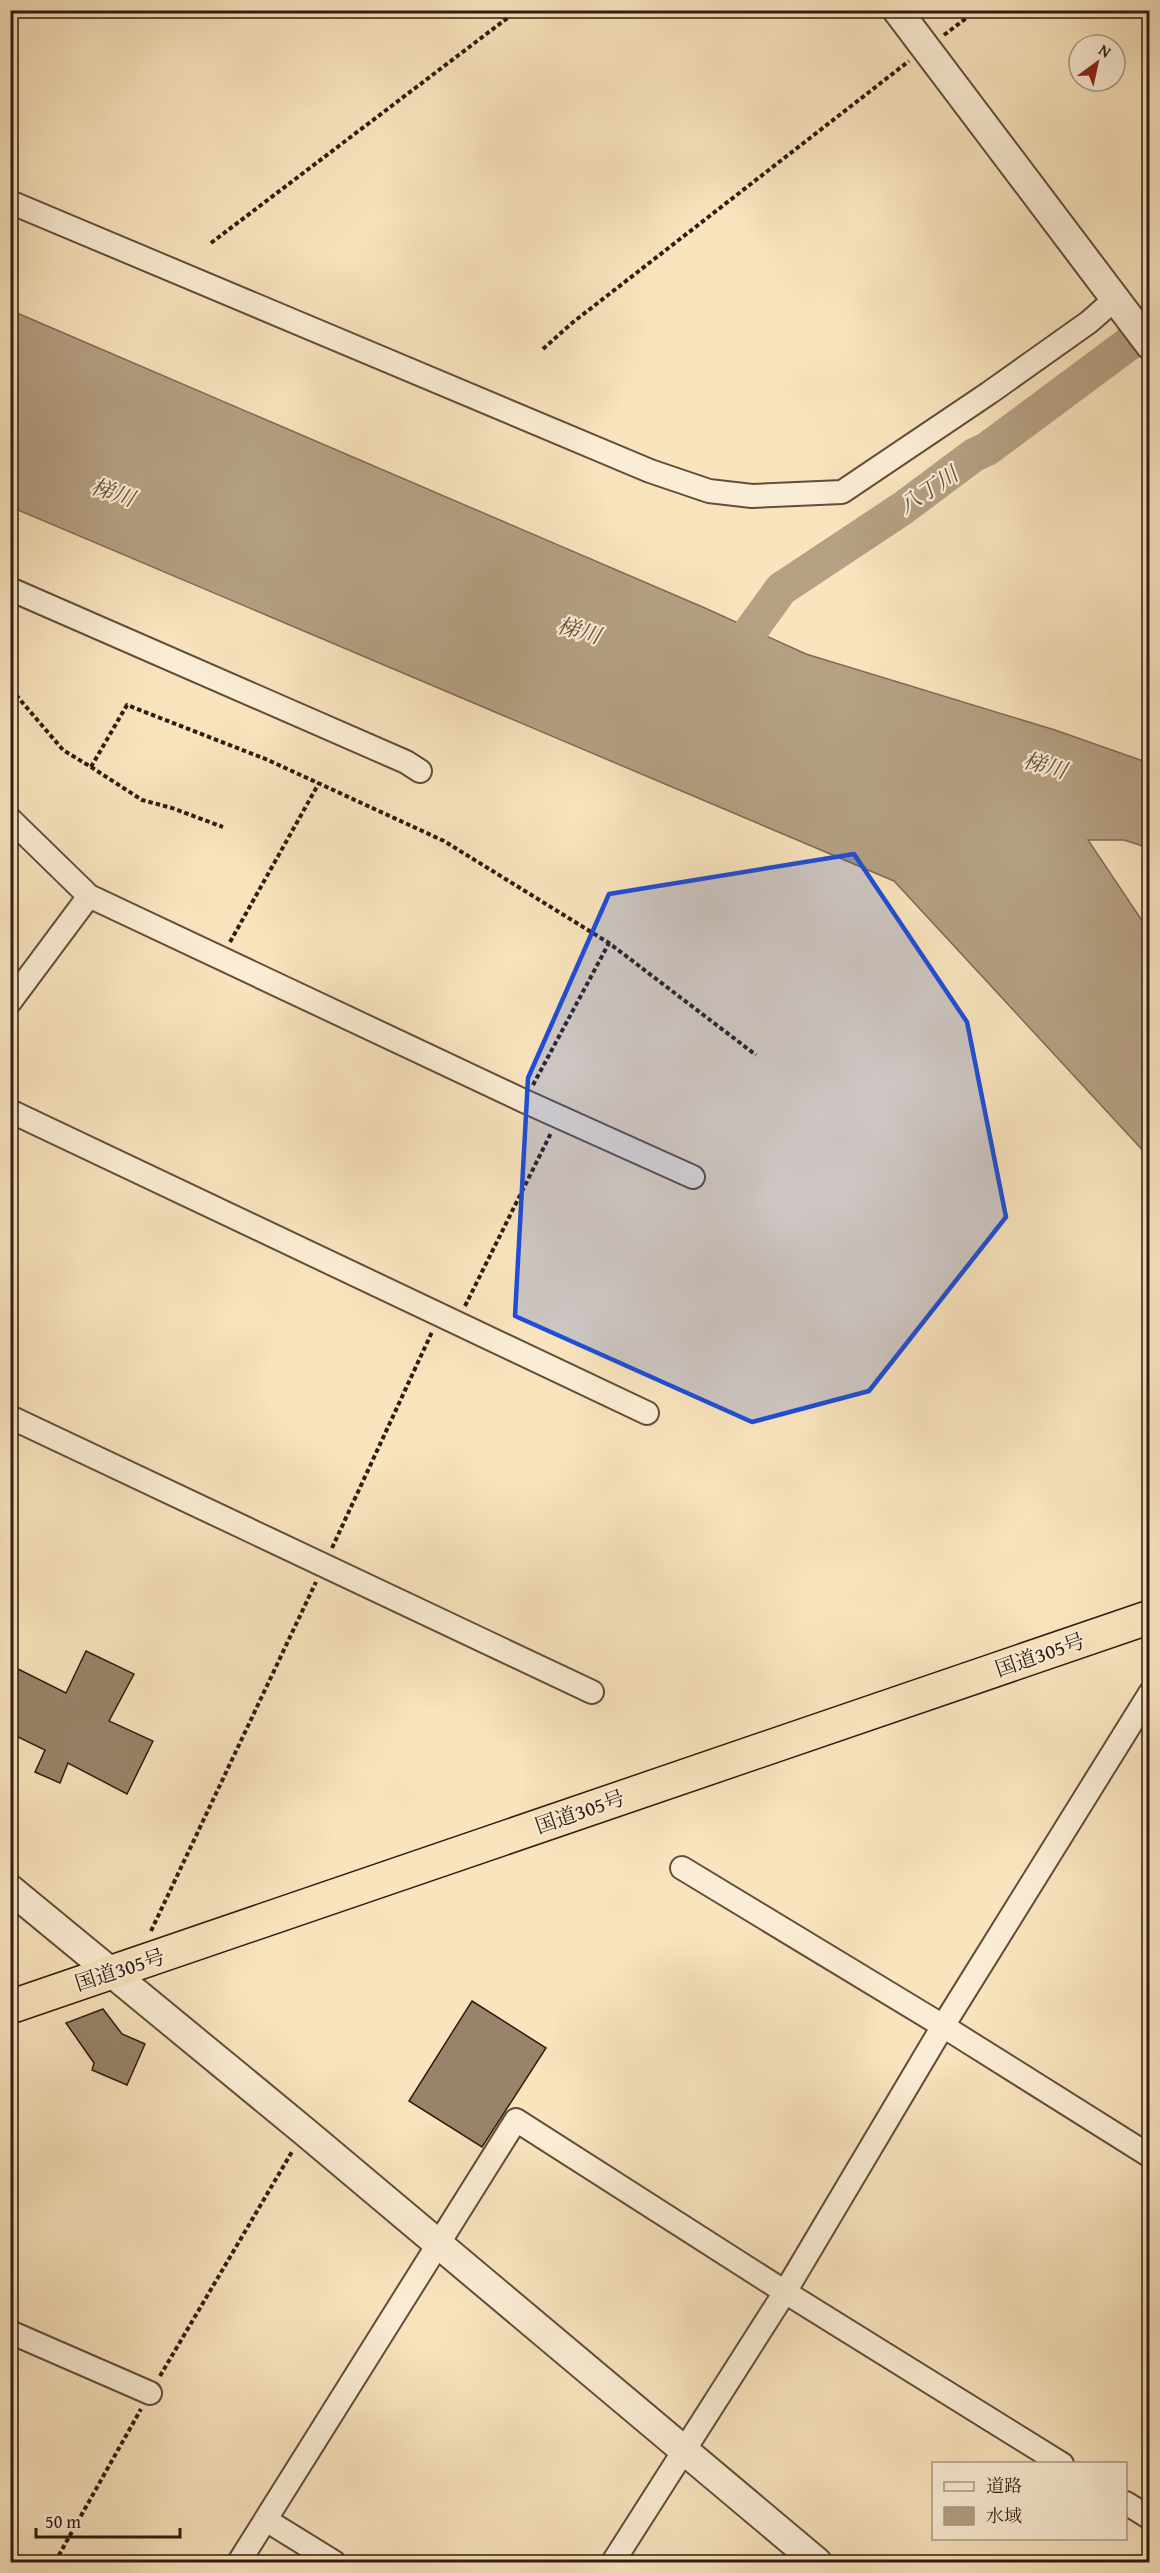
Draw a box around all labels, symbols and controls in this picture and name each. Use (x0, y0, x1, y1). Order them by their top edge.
north arrow (1067, 33, 1127, 93)
text: N (1094, 37, 1116, 64)
water label: 八丁川 (892, 457, 966, 522)
water label: 梯川 (87, 470, 141, 515)
water label: 梯川 (553, 609, 606, 652)
water label: 梯川 (1019, 744, 1072, 787)
street label: 国道305号 (991, 1625, 1089, 1684)
street label: 国道305号 (531, 1782, 629, 1841)
street label: 国道305号 (71, 1940, 169, 1999)
legend (932, 2462, 1127, 2540)
text: 道路 (986, 2472, 1022, 2499)
scale bar (36, 2501, 180, 2539)
text: 水域 (986, 2502, 1022, 2529)
text: 50 m (45, 2508, 81, 2535)

